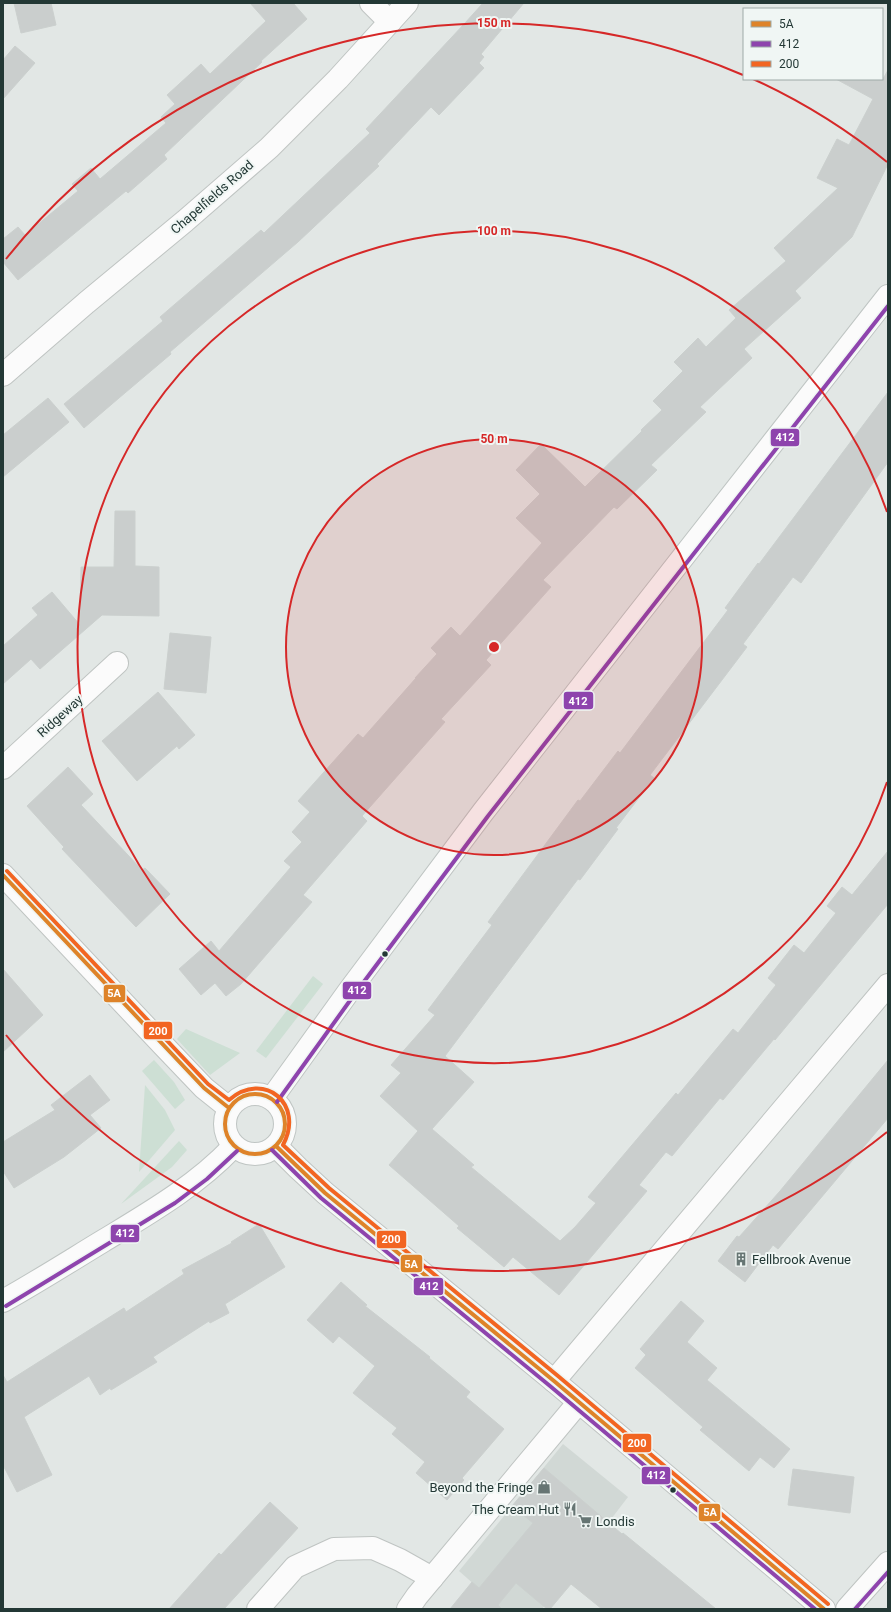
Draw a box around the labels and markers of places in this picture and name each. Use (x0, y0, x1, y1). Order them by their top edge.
centre of rings (487, 640, 501, 654)
unlabelled marker (380, 949, 390, 959)
building icon: Fellbrook Avenue (733, 1251, 749, 1267)
place label: Fellbrook Avenue (752, 1252, 851, 1267)
shop icon: Beyond the Fringe (536, 1479, 552, 1495)
place label: Beyond the Fringe (429, 1480, 533, 1495)
unlabelled marker (668, 1485, 678, 1495)
restaurant icon: The Cream Hut (562, 1501, 578, 1517)
place label: The Cream Hut (472, 1502, 559, 1517)
supermarket icon: Londis (577, 1513, 593, 1529)
place label: Londis (596, 1514, 635, 1529)

